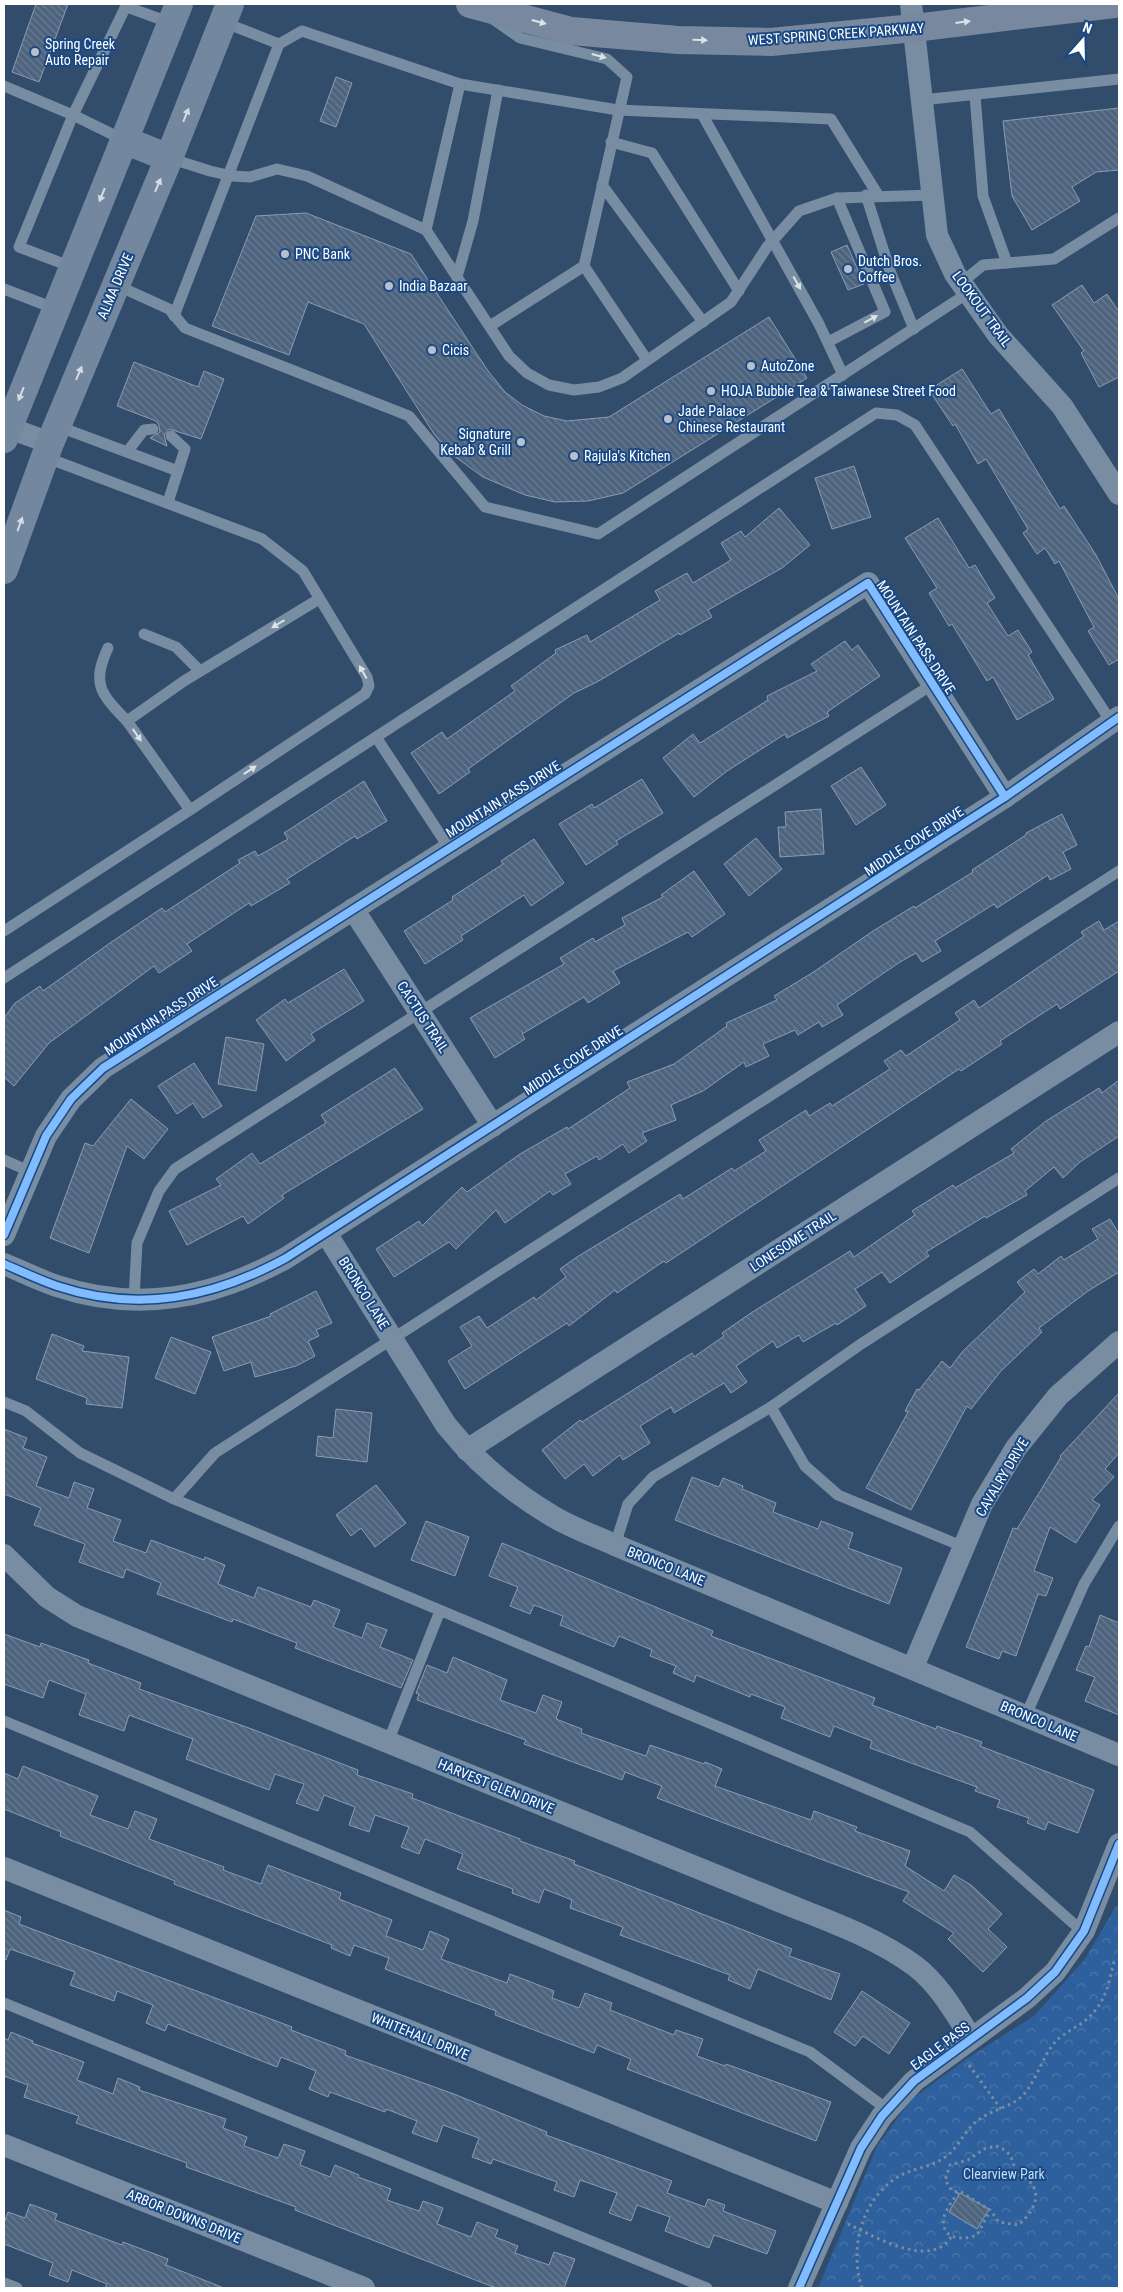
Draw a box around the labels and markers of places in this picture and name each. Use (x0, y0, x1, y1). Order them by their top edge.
place label: Spring Creek Auto Repair (45, 36, 116, 68)
marker: Spring Creek Auto Repair (29, 46, 41, 58)
place label: PNC Bank (295, 246, 351, 262)
marker: PNC Bank (279, 248, 291, 260)
place label: Dutch Bros. Coffee (858, 253, 922, 285)
marker: Dutch Bros. Coffee (842, 263, 854, 275)
place label: India Bazaar (399, 278, 468, 294)
marker: India Bazaar (383, 280, 395, 292)
place label: Cicis (442, 342, 469, 358)
marker: Cicis (426, 344, 438, 356)
place label: AutoZone (761, 358, 815, 374)
marker: AutoZone (745, 360, 757, 372)
place label: HOJA Bubble Tea & Taiwanese Street Food (721, 383, 956, 399)
marker: HOJA Bubble Tea & Taiwanese Street Food (705, 385, 717, 397)
place label: Jade Palace Chinese Restaurant (678, 403, 785, 435)
marker: Jade Palace Chinese Restaurant (662, 413, 674, 425)
place label: Signature Kebab & Grill (440, 426, 511, 458)
marker: Signature Kebab & Grill (515, 436, 527, 448)
place label: Rajula's Kitchen (584, 448, 671, 464)
marker: Rajula's Kitchen (568, 450, 580, 462)

